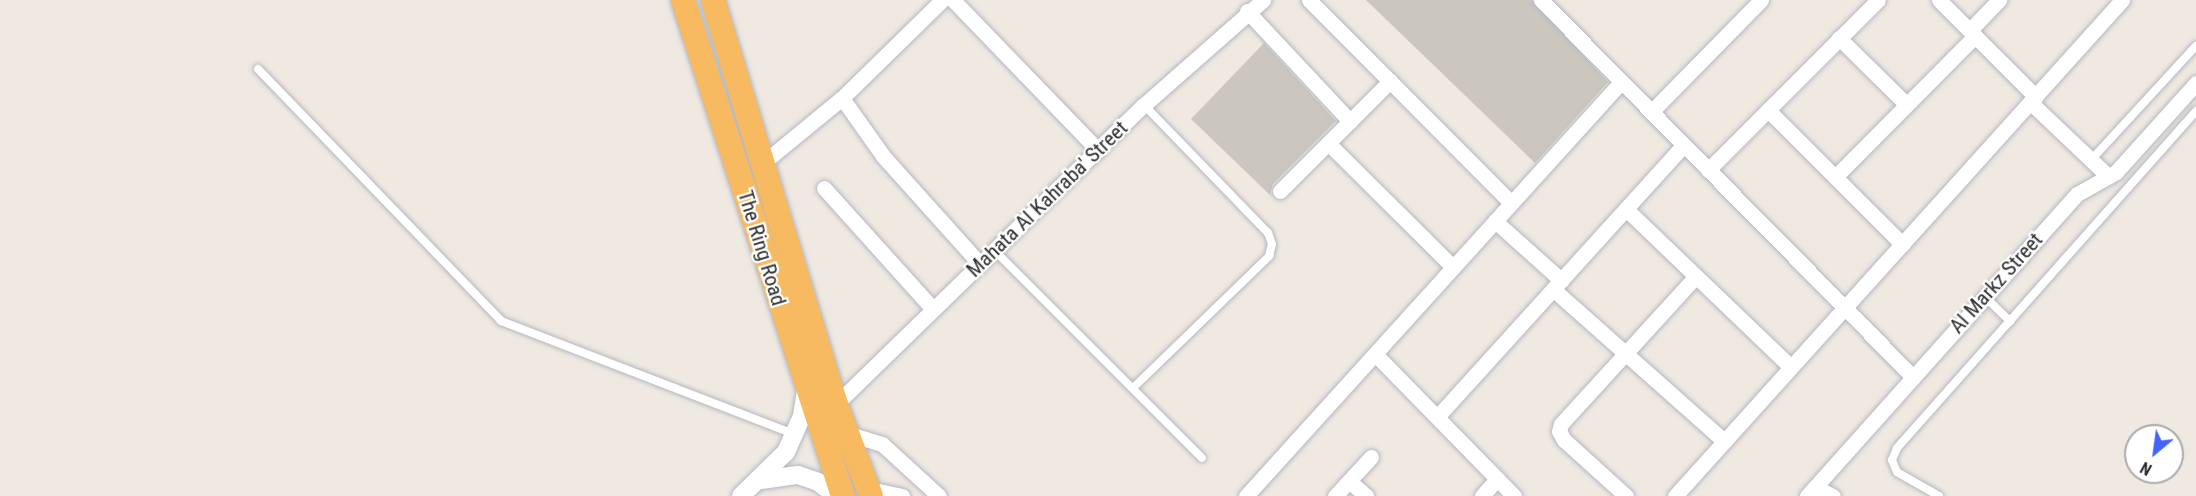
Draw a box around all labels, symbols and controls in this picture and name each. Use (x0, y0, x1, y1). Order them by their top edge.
street label: Mahata Al Kahraba' Street (961, 116, 1133, 282)
street label: The Ring Road (733, 187, 791, 309)
street label: Al Markz Street (1944, 227, 2048, 339)
north arrow (2124, 424, 2184, 484)
text: N (2137, 458, 2155, 479)

